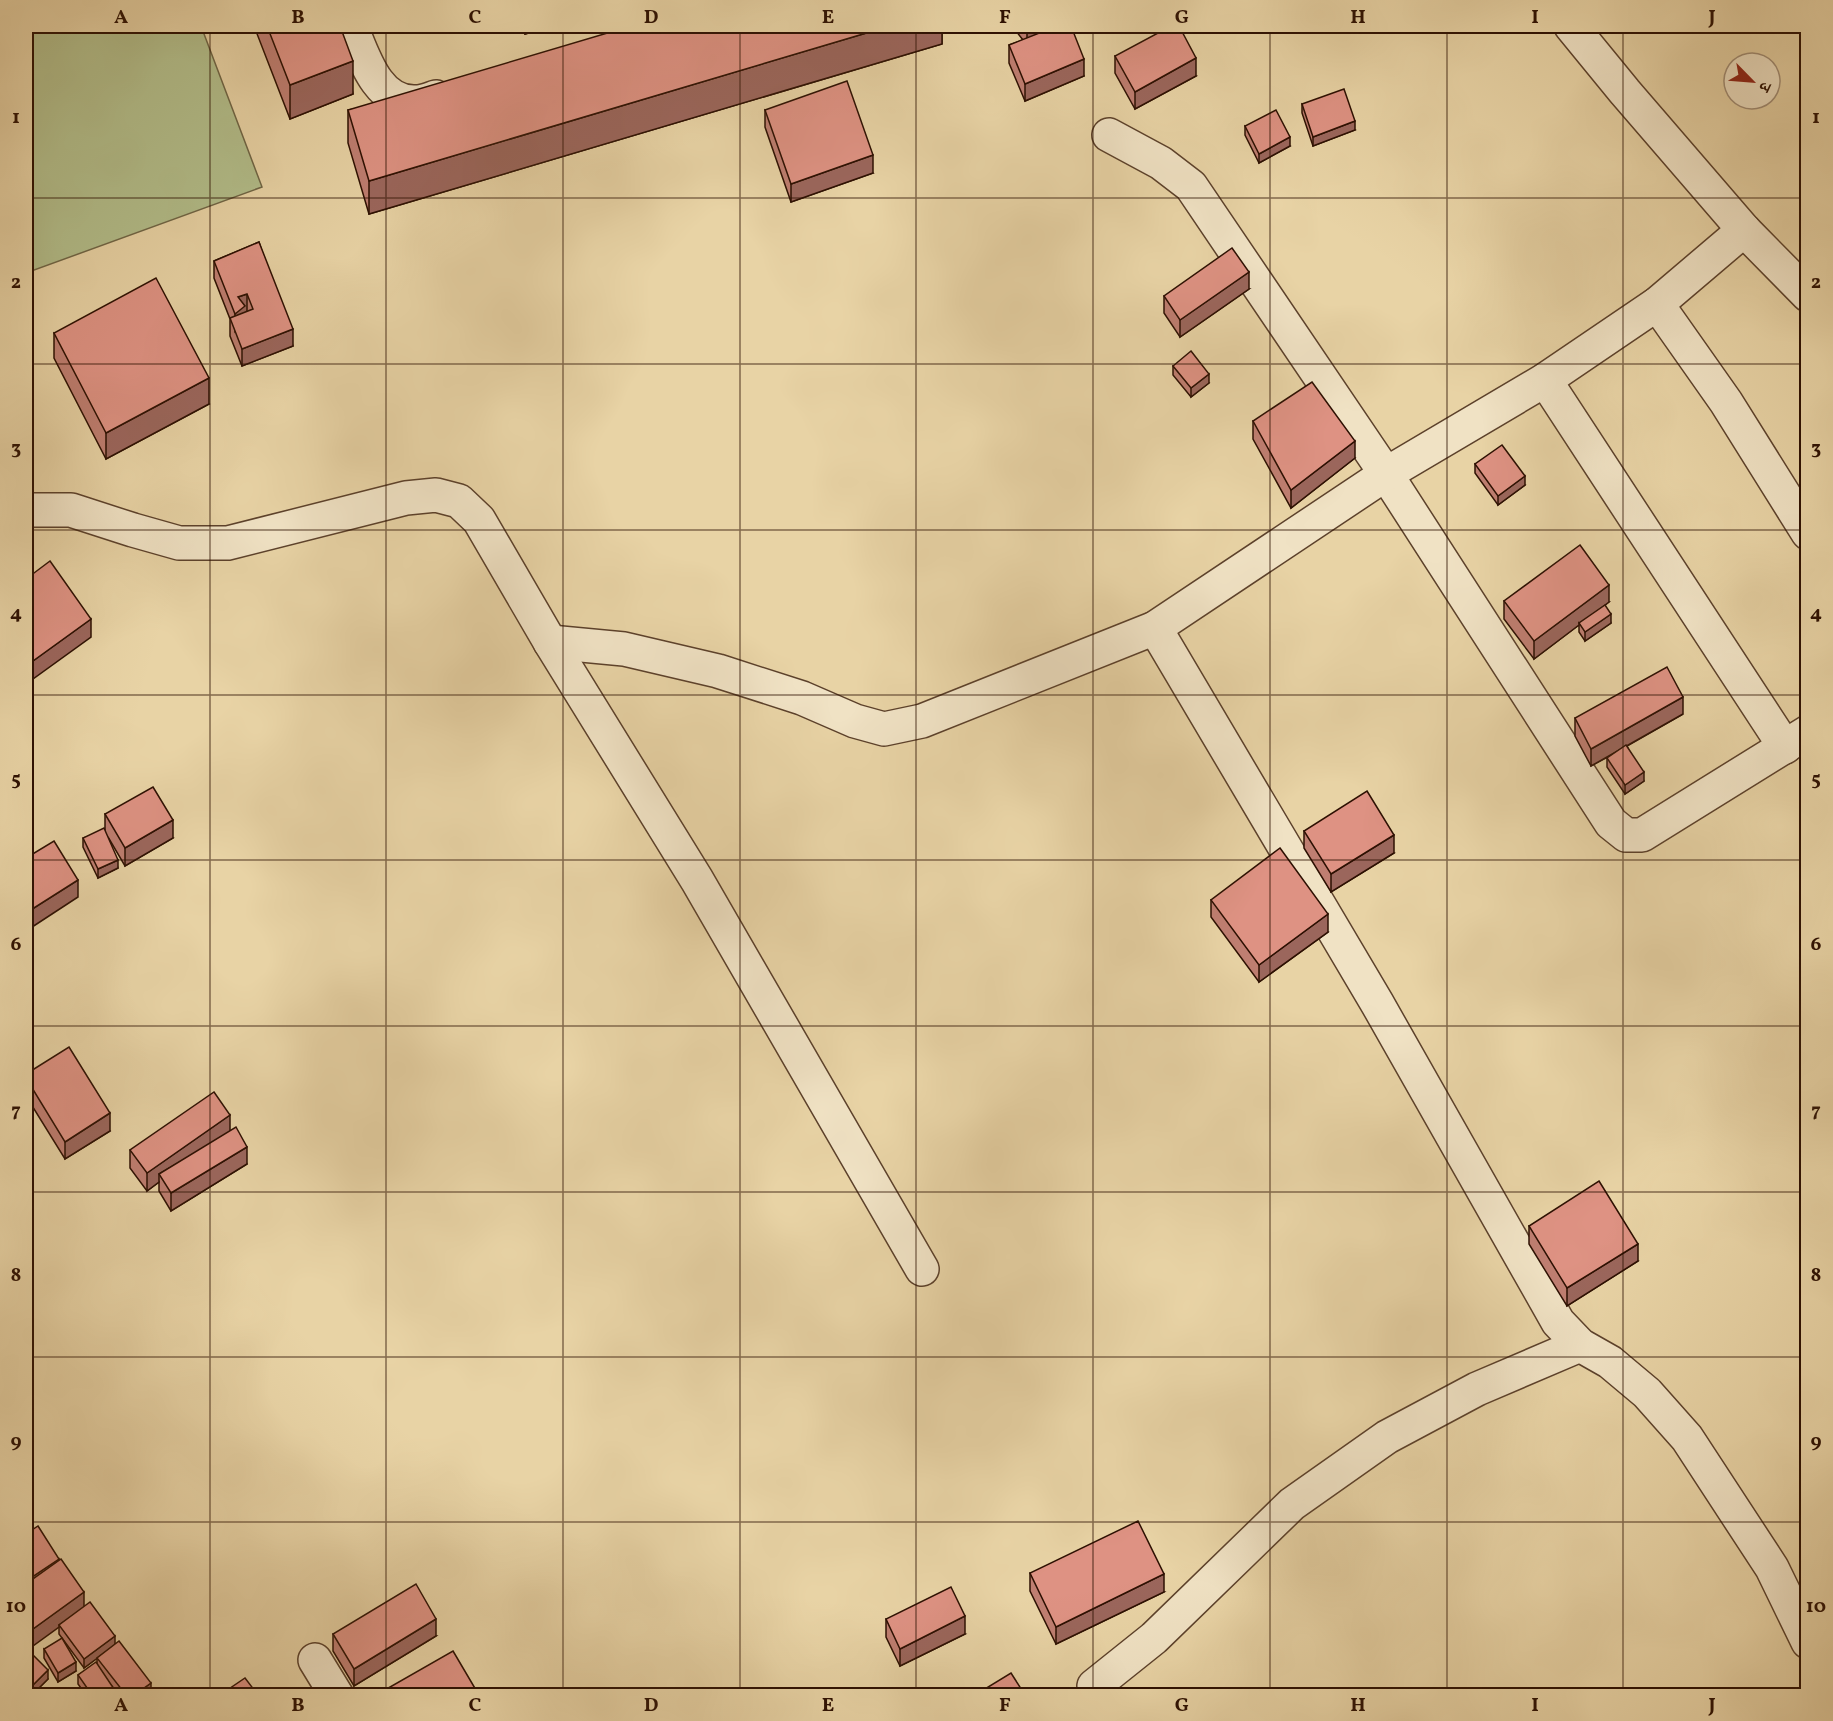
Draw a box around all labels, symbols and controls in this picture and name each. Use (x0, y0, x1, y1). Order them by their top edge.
text: A (114, 4, 128, 32)
text: B (291, 4, 305, 32)
text: C (469, 4, 482, 32)
text: D (644, 4, 658, 32)
text: E (822, 4, 834, 32)
text: F (999, 4, 1011, 32)
text: G (1175, 4, 1189, 32)
text: H (1350, 4, 1366, 32)
text: I (1531, 4, 1539, 32)
text: J (1707, 4, 1716, 32)
north arrow (1722, 51, 1782, 111)
text: उ (1751, 77, 1776, 97)
text: 1 (12, 104, 20, 132)
text: 1 (1812, 104, 1820, 132)
text: 2 (11, 269, 21, 297)
text: 2 (1811, 269, 1821, 297)
text: 3 (11, 435, 21, 463)
text: 3 (1811, 435, 1821, 463)
text: 4 (10, 600, 22, 628)
text: 4 (1810, 600, 1822, 628)
text: 5 (11, 766, 21, 794)
text: 5 (1811, 766, 1821, 794)
text: 6 (11, 931, 22, 959)
text: 6 (1811, 931, 1822, 959)
text: 7 (11, 1097, 21, 1125)
text: 7 (1811, 1097, 1821, 1125)
text: 8 (11, 1262, 21, 1290)
text: 8 (1811, 1262, 1821, 1290)
text: 9 (10, 1428, 22, 1456)
text: 9 (1810, 1428, 1822, 1456)
text: 10 (6, 1593, 26, 1621)
text: 10 (1806, 1593, 1826, 1621)
text: A (114, 1692, 128, 1720)
text: B (291, 1692, 305, 1720)
text: C (469, 1692, 482, 1720)
text: D (644, 1692, 658, 1720)
text: E (822, 1692, 834, 1720)
text: F (999, 1692, 1011, 1720)
text: G (1175, 1692, 1189, 1720)
text: H (1350, 1692, 1366, 1720)
text: I (1531, 1692, 1539, 1720)
text: J (1707, 1692, 1716, 1720)

